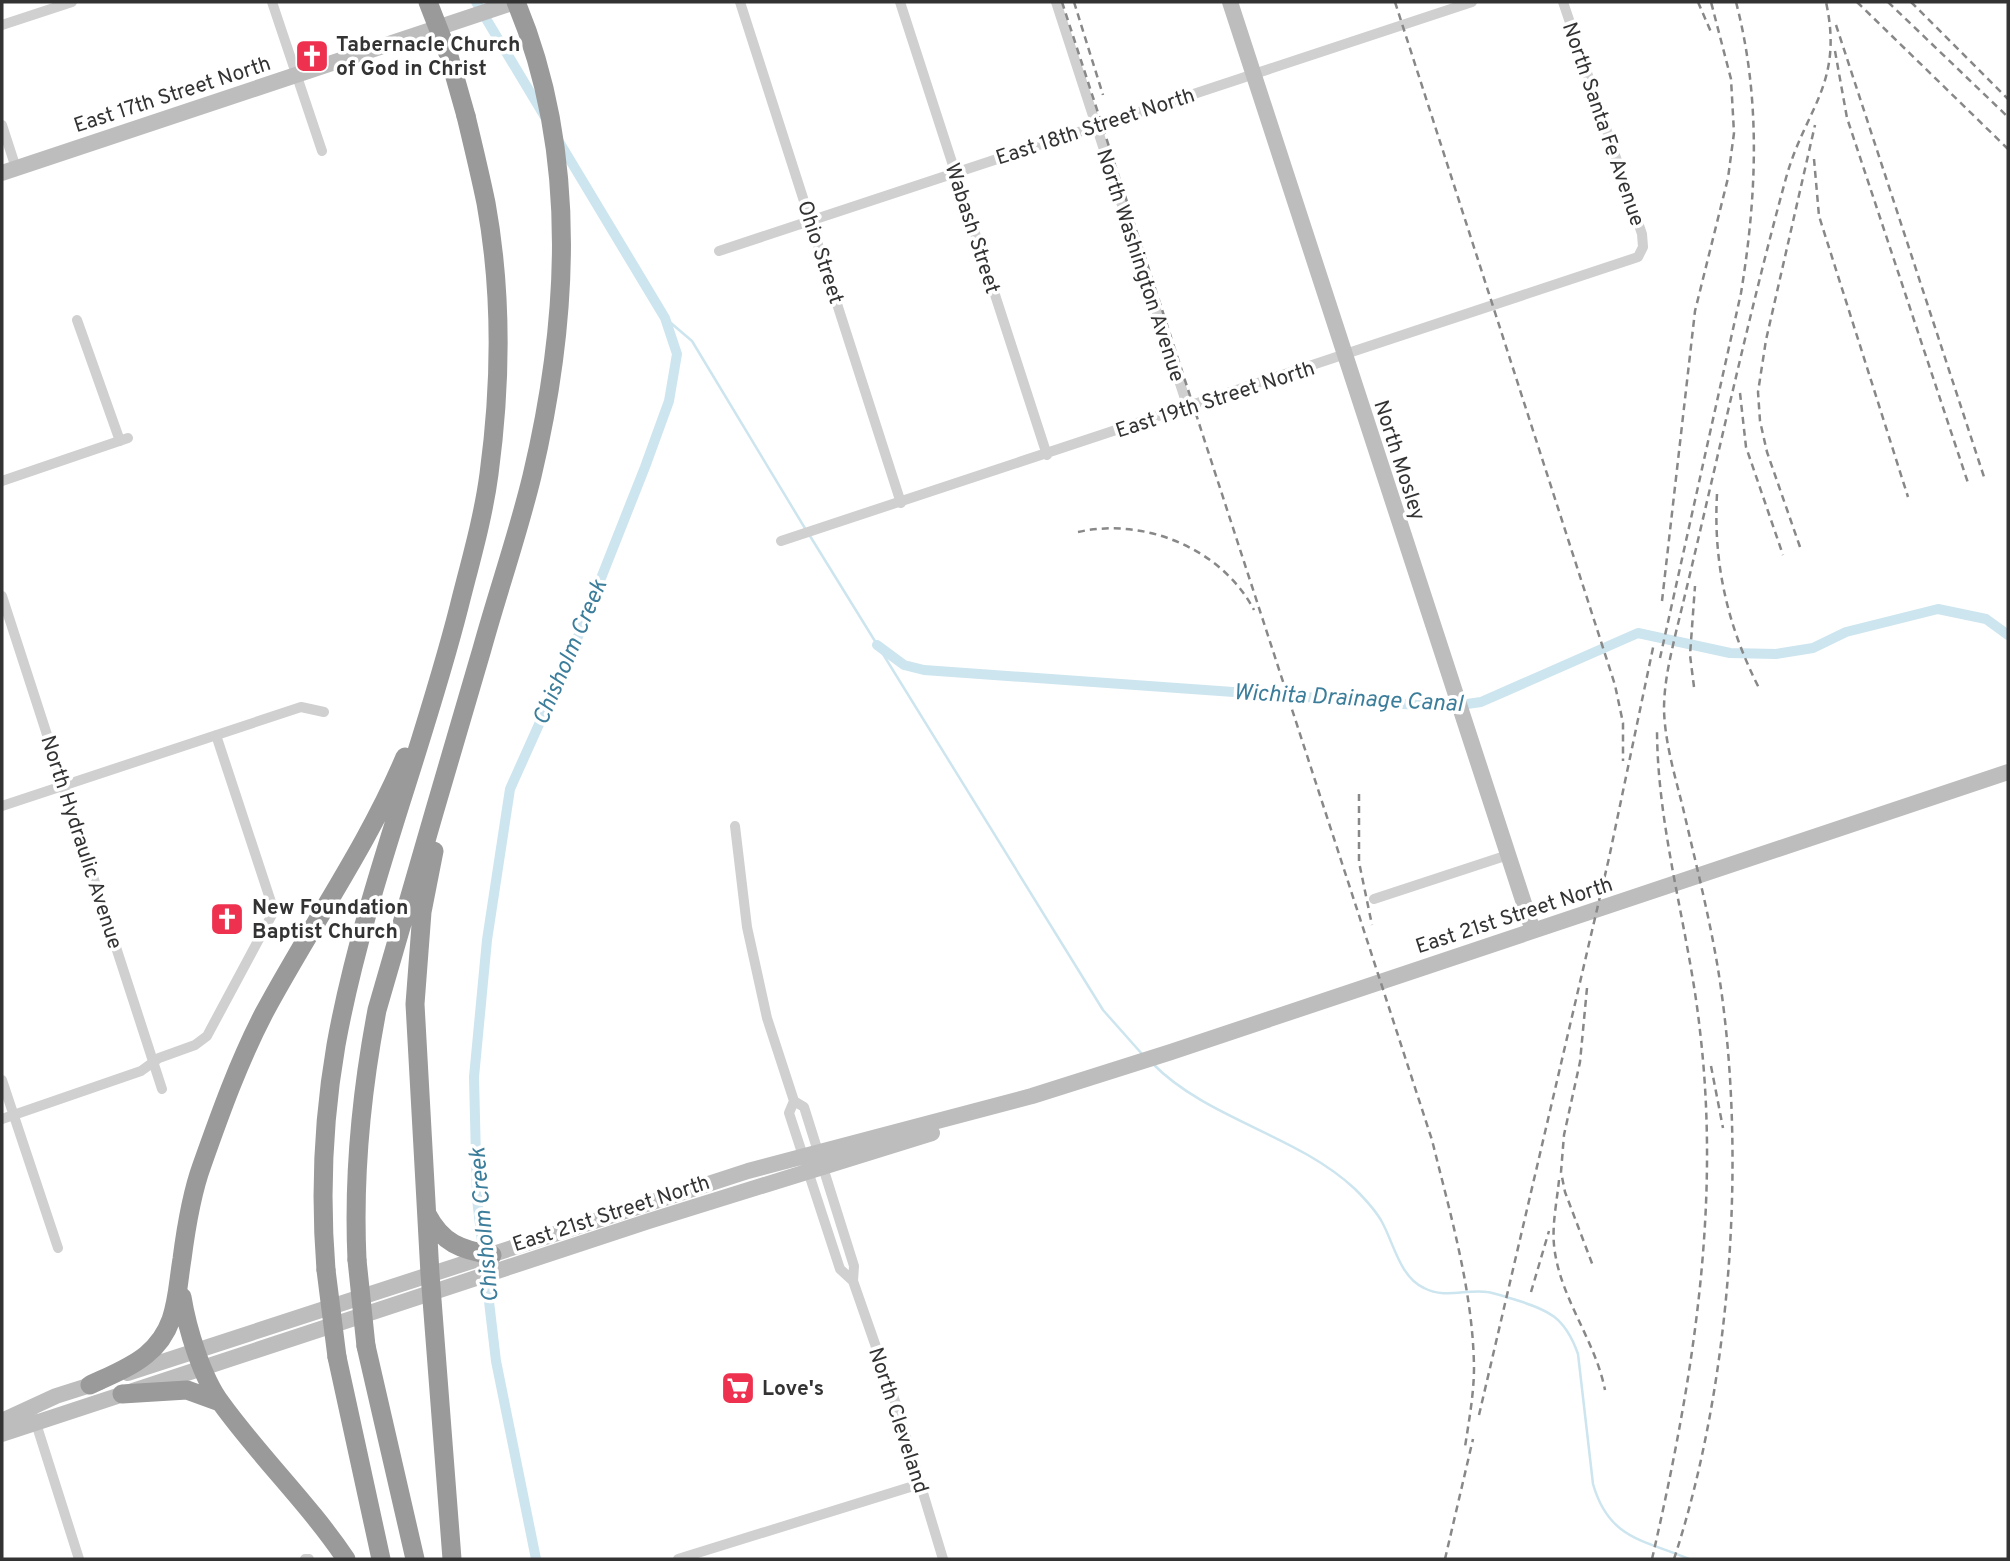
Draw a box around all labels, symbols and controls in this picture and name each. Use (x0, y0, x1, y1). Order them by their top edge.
street label: North Santa Fe Avenue (1555, 19, 1650, 230)
place label: Tabernacle Church of God in Christ (336, 32, 520, 83)
church icon: Tabernacle Church of God in Christ (293, 37, 331, 75)
street label: East 17th Street North (71, 51, 274, 140)
street label: East 18th Street North (993, 82, 1198, 172)
street label: North Washington Avenue (1089, 146, 1190, 385)
street label: Wabash Street (938, 160, 1005, 297)
street label: Ohio Street (790, 197, 849, 307)
street label: East 19th Street North (1112, 355, 1318, 445)
street label: North Mosley (1366, 397, 1431, 524)
water label: Chisholm Creek (528, 575, 615, 730)
water label: Wichita Drainage Canal (1232, 679, 1464, 720)
street label: North Hydraulic Avenue (33, 732, 128, 953)
street label: East 21st Street North (1412, 872, 1617, 961)
place label: New Foundation Baptist Church (252, 895, 408, 946)
church icon: New Foundation Baptist Church (208, 900, 246, 938)
water label: Chisholm Creek (464, 1146, 507, 1303)
street label: East 21st Street North (509, 1170, 714, 1259)
street label: North Cleveland (861, 1344, 934, 1497)
supermarket icon: Love's (719, 1369, 757, 1407)
place label: Love's (762, 1376, 824, 1403)

